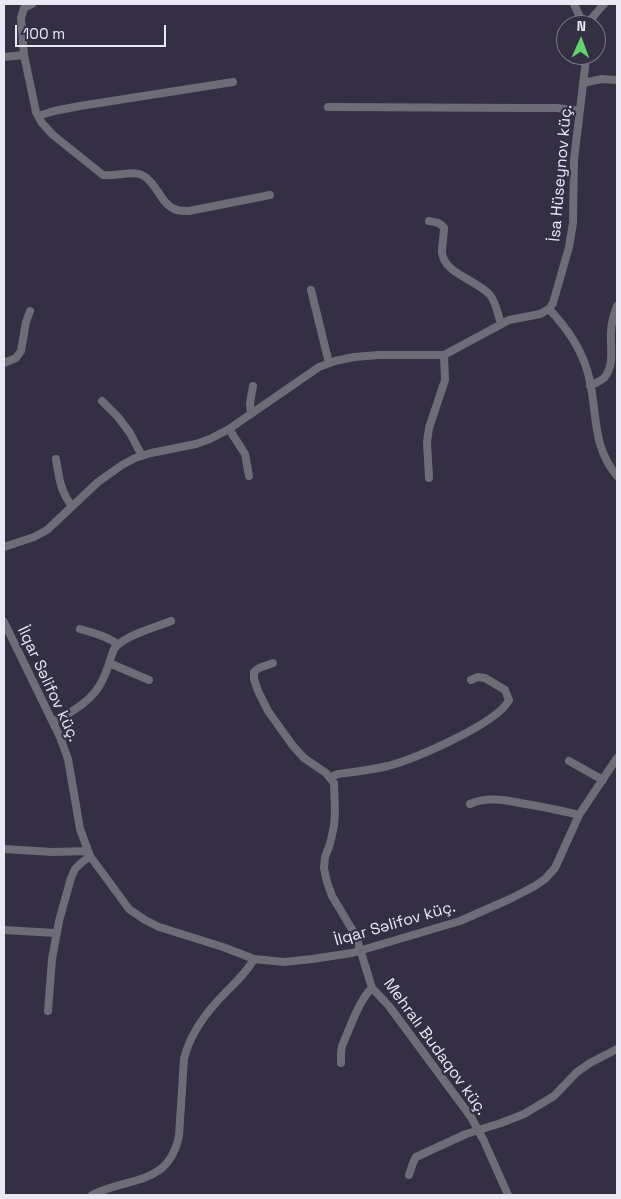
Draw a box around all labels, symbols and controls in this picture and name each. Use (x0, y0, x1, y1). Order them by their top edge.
scale bar (18, 15, 169, 47)
north arrow (556, 15, 606, 65)
text: N (576, 17, 586, 35)
text: 100 m (23, 24, 65, 43)
street label: İsa Hüseynov küç. (545, 104, 577, 242)
street label: İlqar Səlifov küç. (13, 623, 83, 745)
street label: İlqar Səlifov küç. (332, 897, 458, 951)
street label: Mehralı Budaqov küç. (379, 975, 491, 1119)

